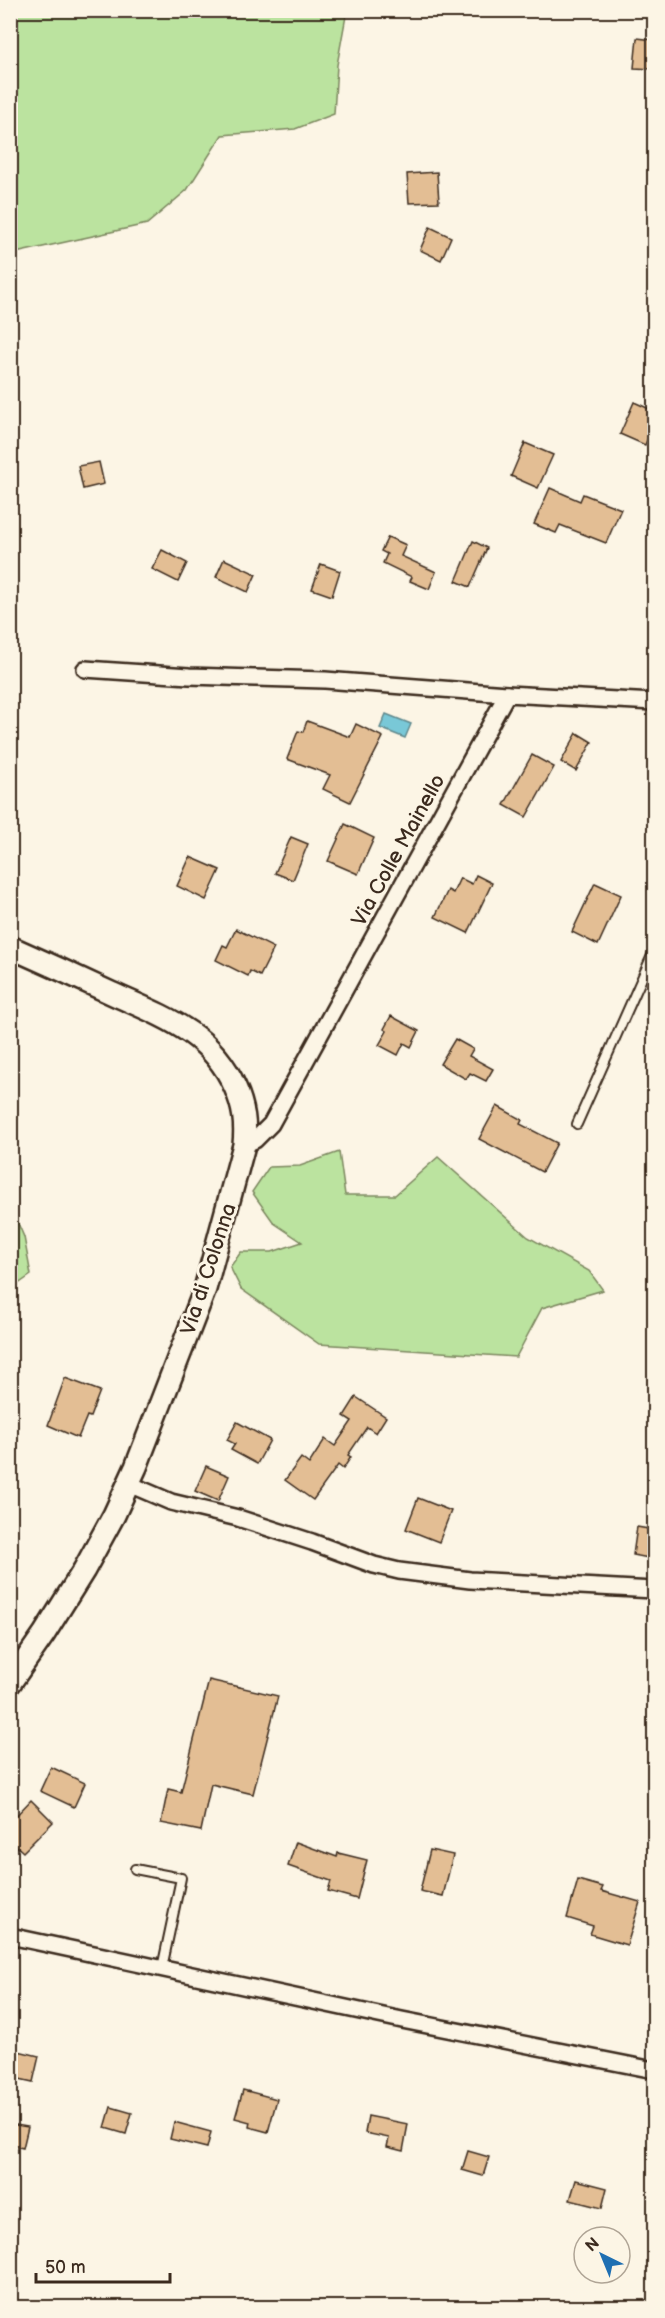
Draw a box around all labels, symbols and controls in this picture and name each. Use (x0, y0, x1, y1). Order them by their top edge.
street label: Via Colle Mainello (346, 770, 451, 931)
street label: Via di Colonna (175, 1200, 242, 1338)
north arrow (572, 2225, 632, 2285)
text: N (582, 2234, 604, 2256)
scale bar (36, 2246, 170, 2284)
text: 50 m (45, 2257, 86, 2278)

